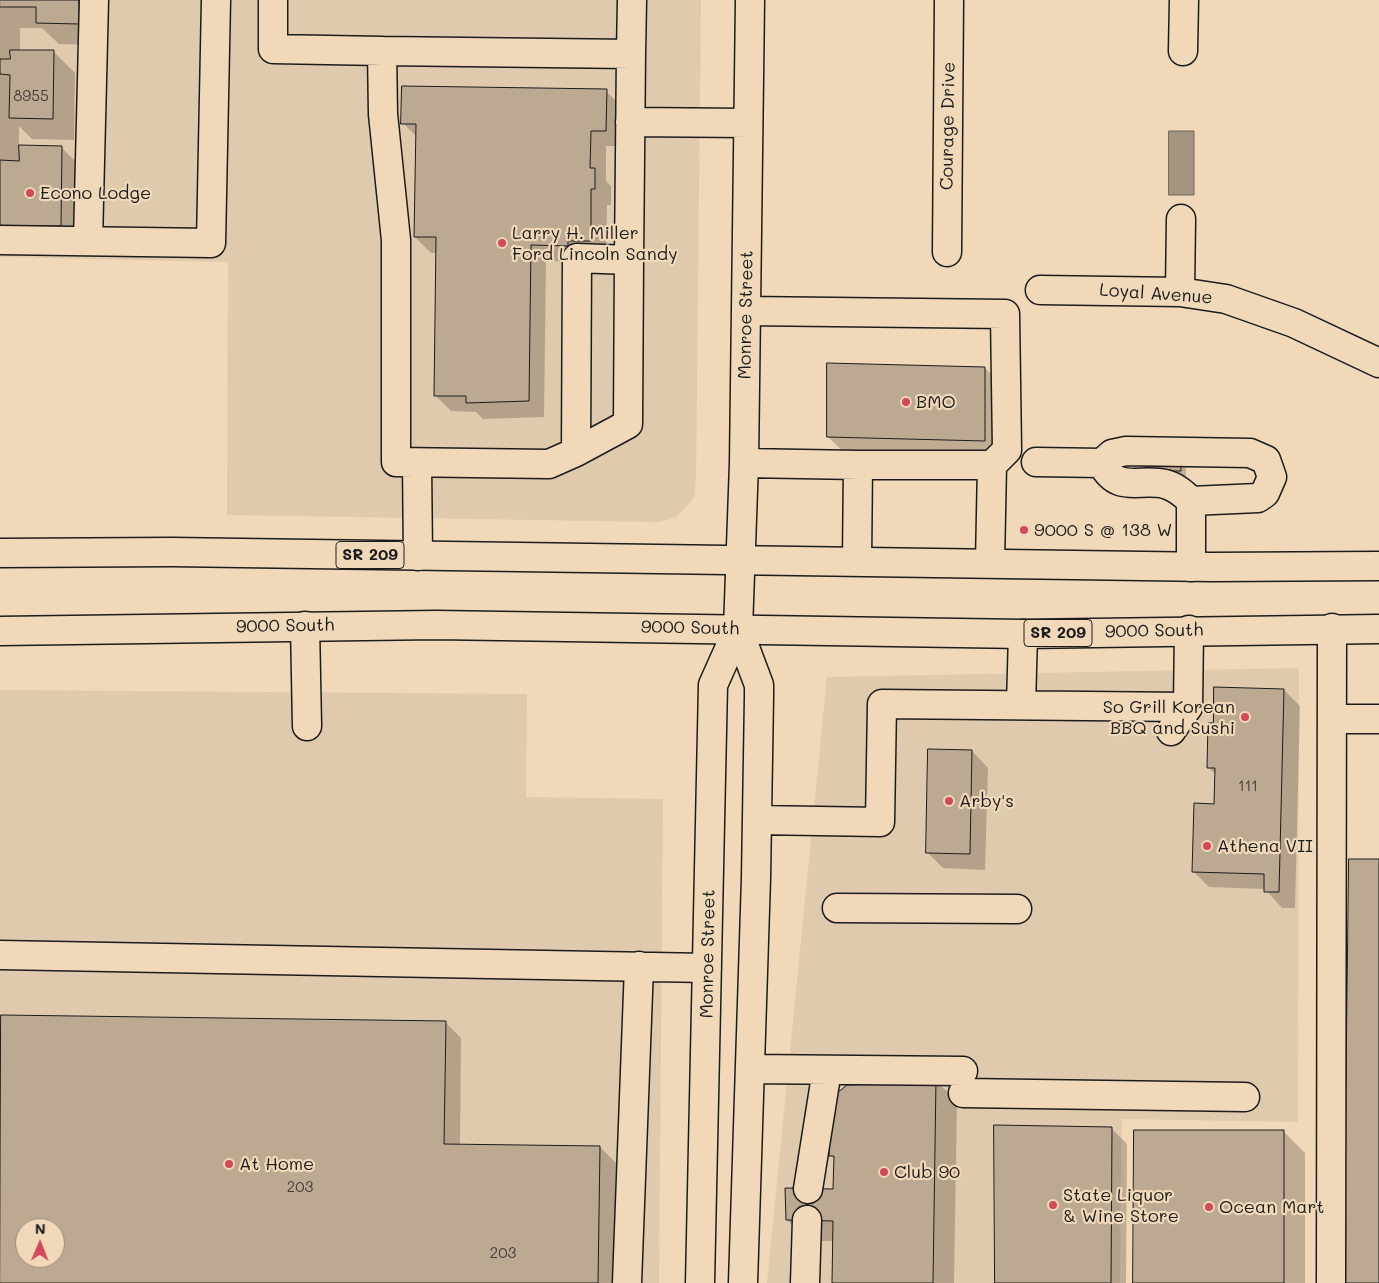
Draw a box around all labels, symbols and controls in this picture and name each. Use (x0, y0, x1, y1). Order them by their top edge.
street label: Courage Drive (936, 62, 960, 190)
house number: 8955 (13, 87, 49, 105)
place label: Econo Lodge (40, 182, 151, 204)
marker: Econo Lodge (24, 187, 36, 199)
place label: Larry H. Miller Ford Lincoln Sandy (512, 222, 678, 264)
marker: Larry H. Miller Ford Lincoln Sandy (496, 237, 508, 249)
street label: Monroe Street (734, 250, 758, 380)
street label: Loyal Avenue (1099, 279, 1213, 309)
place label: BMO (916, 391, 956, 413)
marker: BMO (900, 396, 912, 408)
place label: 9000 S @ 138 W (1034, 519, 1172, 541)
marker: 9000 S @ 138 W (1018, 524, 1030, 536)
road number: SR 209 (336, 542, 404, 568)
street label: 9000 South (236, 614, 334, 638)
street label: 9000 South (641, 616, 739, 640)
street label: 9000 South (1105, 619, 1203, 643)
road number: SR 209 (1024, 620, 1092, 646)
place label: So Grill Korean BBQ and Sushi (1103, 696, 1235, 739)
marker: So Grill Korean BBQ and Sushi (1239, 711, 1251, 723)
house number: 111 (1238, 777, 1258, 795)
place label: Arby's (959, 790, 1014, 812)
marker: Arby's (943, 795, 955, 807)
place label: Athena VII (1217, 835, 1313, 857)
marker: Athena VII (1201, 840, 1213, 852)
street label: Monroe Street (696, 889, 720, 1019)
place label: At Home (239, 1153, 314, 1175)
marker: At Home (223, 1158, 235, 1170)
place label: Club 90 (894, 1161, 960, 1183)
marker: Club 90 (878, 1166, 890, 1178)
house number: 203 (287, 1178, 313, 1196)
place label: State Liquor & Wine Store (1063, 1184, 1179, 1226)
place label: Ocean Mart (1219, 1196, 1324, 1218)
marker: State Liquor & Wine Store (1047, 1199, 1059, 1211)
marker: Ocean Mart (1203, 1201, 1215, 1213)
north arrow (15, 1218, 65, 1268)
text: N (35, 1219, 46, 1238)
house number: 203 (490, 1244, 516, 1262)

